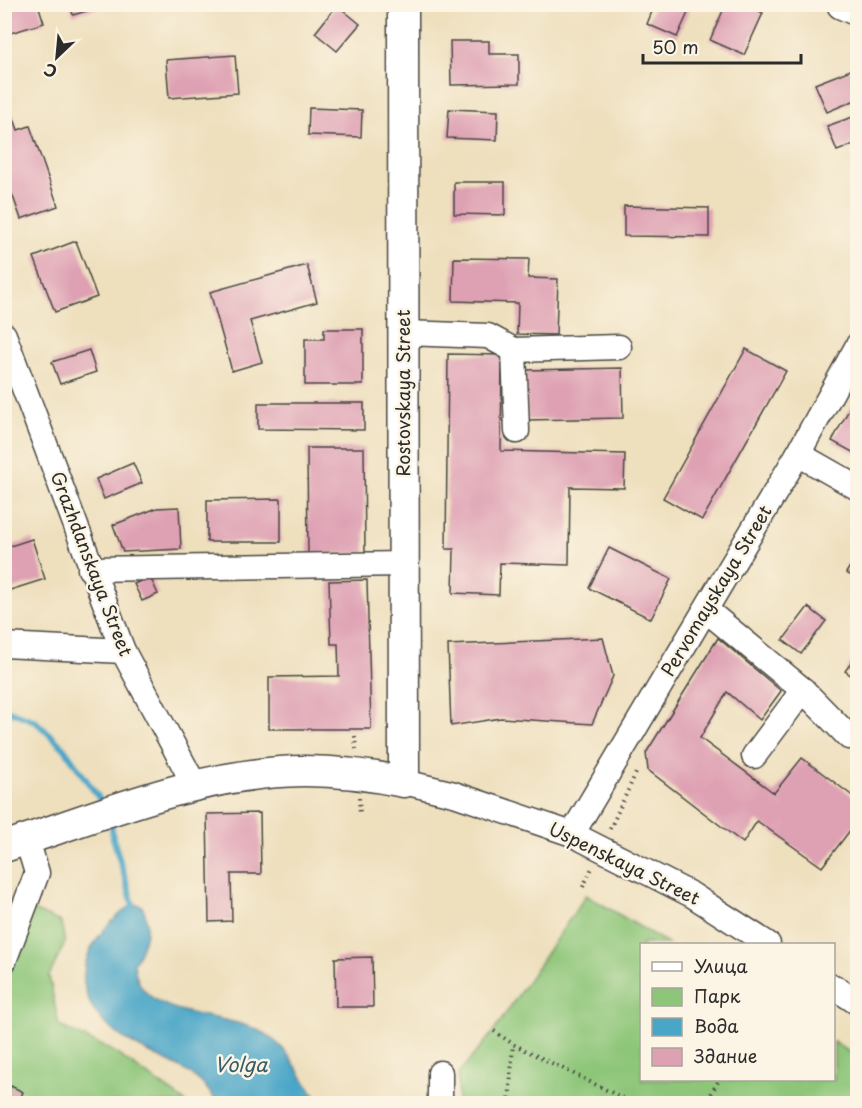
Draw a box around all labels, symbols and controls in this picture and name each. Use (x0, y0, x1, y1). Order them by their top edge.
north arrow (27, 27, 87, 87)
scale bar (643, 27, 800, 65)
text: 50 m (652, 33, 699, 60)
text: С (39, 58, 61, 85)
street label: Rostovskaya Street (389, 310, 416, 477)
street label: Grazhdanskaya Street (45, 467, 140, 660)
street label: Pervomayskaya Street (654, 500, 778, 681)
street label: Uspenskaya Street (545, 814, 705, 911)
legend (640, 943, 835, 1081)
text: Улица (694, 952, 748, 979)
text: Парк (694, 982, 741, 1009)
text: Вода (694, 1012, 739, 1039)
text: Здание (694, 1042, 757, 1069)
water label: Volga (215, 1049, 268, 1079)

